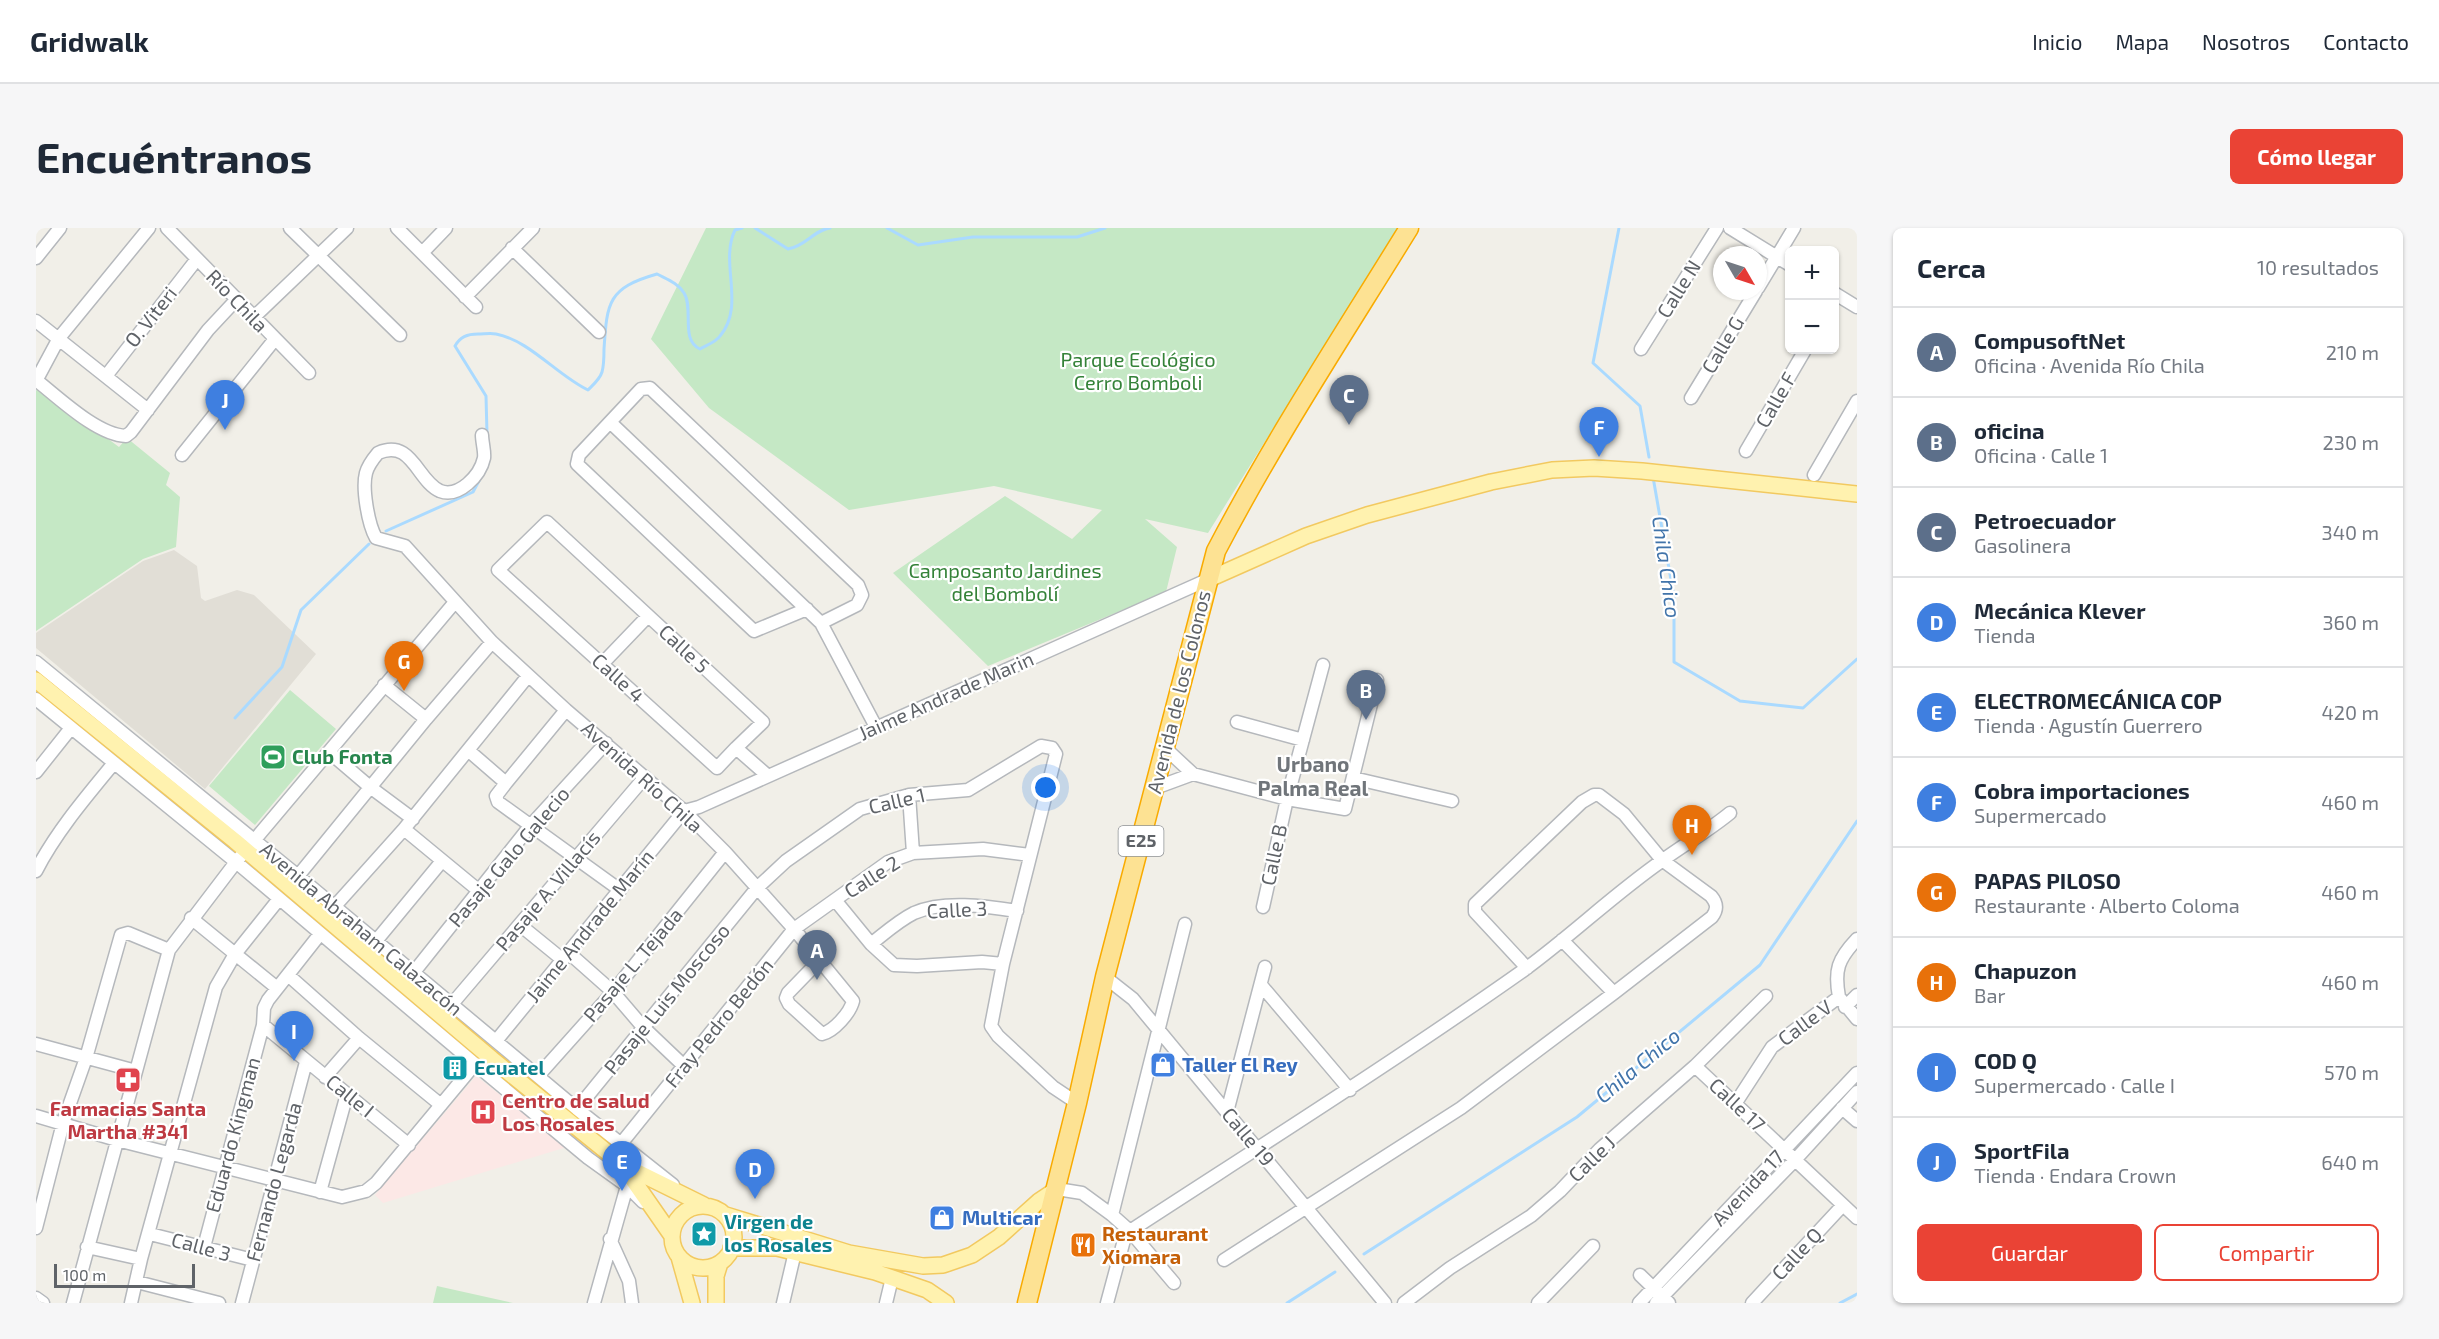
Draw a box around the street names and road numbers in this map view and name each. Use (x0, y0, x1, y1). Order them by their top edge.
street label: Calle N (1651, 255, 1705, 322)
street label: Río Chila (202, 264, 273, 337)
street label: O. Viteri (119, 281, 181, 351)
street label: Calle G (1696, 312, 1748, 377)
street label: Calle F (1750, 367, 1801, 432)
street label: Avenida de los Colonos (1141, 588, 1215, 796)
street label: Calle 5 (654, 619, 715, 678)
street label: Jaime Andrade Marin (854, 646, 1037, 745)
street label: Calle 4 (588, 648, 650, 707)
street label: Avenida Río Chila (577, 716, 708, 837)
street label: Pasaje Galo Galecio (443, 781, 574, 931)
street label: Calle 1 (866, 782, 927, 818)
street label: Calle B (1255, 822, 1291, 888)
street label: Pasaje A. Villacís (490, 825, 604, 955)
road number: E25 (1118, 826, 1164, 856)
street label: Avenida Abraham Calazacón (256, 837, 468, 1020)
street label: Jaime Andrade Marín (520, 844, 658, 1006)
street label: Calle 2 (839, 850, 904, 902)
street label: Calle 3 (926, 895, 988, 923)
street label: Pasaje L. Tejada (578, 902, 687, 1026)
street label: Pasaje Luis Moscoso (598, 918, 734, 1079)
street label: Fray Pedro Bedón (659, 953, 778, 1092)
street label: Calle V (1773, 994, 1836, 1050)
street label: Eduardo Kingman (200, 1054, 264, 1215)
street label: Calle I (322, 1069, 379, 1122)
street label: Calle 17 (1705, 1072, 1771, 1136)
street label: Fernando Legarda (240, 1099, 306, 1264)
street label: Calle 19 (1217, 1102, 1280, 1170)
street label: Calle J (1563, 1130, 1620, 1186)
street label: Avenida 17 (1706, 1144, 1788, 1230)
street label: Calle Q (1766, 1222, 1826, 1284)
street label: Calle 3 (169, 1227, 234, 1265)

